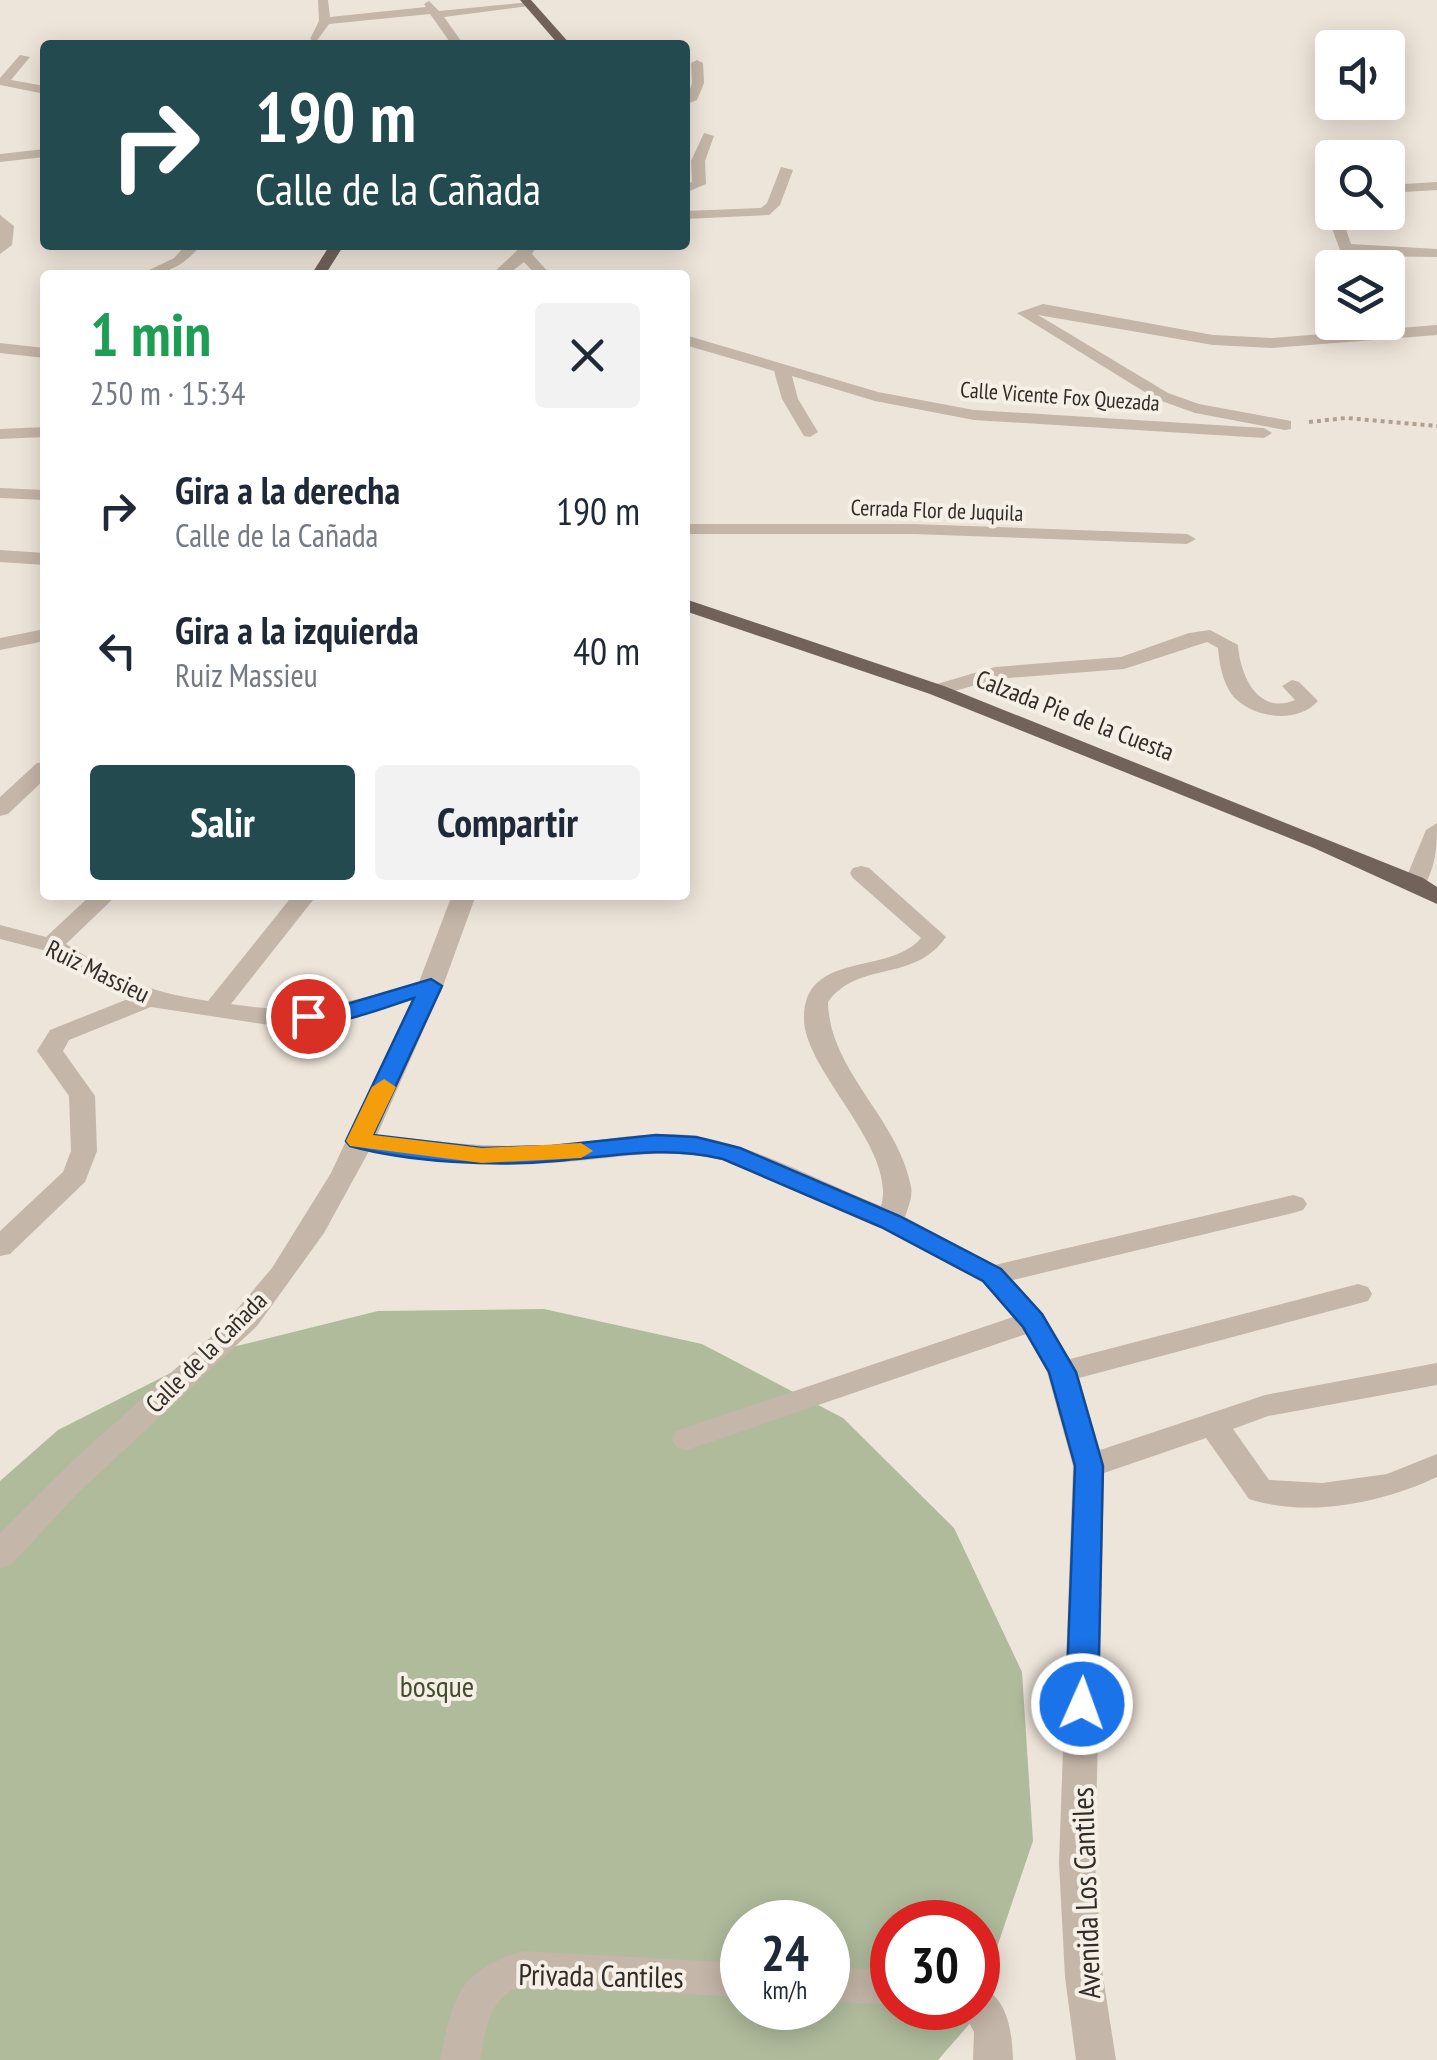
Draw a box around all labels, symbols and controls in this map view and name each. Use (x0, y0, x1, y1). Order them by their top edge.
map controls (1315, 30, 1405, 340)
button: sound (1315, 30, 1405, 120)
text: 190 m (255, 71, 416, 161)
icon: right (90, 80, 220, 210)
button: search (1315, 140, 1405, 230)
text: Calle de la Cañada (255, 159, 541, 217)
button: layers (1315, 250, 1405, 340)
text: 1 min (90, 295, 211, 373)
button: close (535, 303, 640, 408)
text: 250 m · 15:34 (90, 372, 245, 414)
street label: Calle Vicente Fox Quezada (959, 375, 1161, 417)
text: Gira a la derecha (175, 465, 400, 514)
icon: right (90, 483, 145, 538)
text: 190 m (556, 486, 640, 535)
street label: Cerrada Flor de Juquila (850, 493, 1024, 527)
text: Calle de la Cañada (175, 514, 378, 556)
text: Gira a la izquierda (175, 605, 419, 654)
icon: left (90, 623, 145, 678)
text: 40 m (573, 626, 640, 675)
text: Ruiz Massieu (175, 654, 318, 696)
street label: Calzada Pie de la Cuesta (971, 663, 1179, 767)
button: Salir (90, 765, 355, 880)
button: Compartir (375, 765, 640, 880)
street label: Ruiz Massieu (41, 932, 155, 1010)
pin (266, 974, 351, 1059)
icon: arrive (281, 989, 336, 1044)
street label: Calle de la Cañada (139, 1285, 273, 1419)
position arrow (1030, 1652, 1134, 1756)
park label: bosque (400, 1666, 474, 1705)
street label: Avenida Los Cantiles (1062, 1787, 1108, 1999)
speed limit sign: 30 (870, 1900, 1000, 2030)
text: 24 (761, 1920, 809, 1985)
street label: Privada Cantiles (518, 1954, 684, 1996)
text: km/h (763, 1974, 807, 2006)

